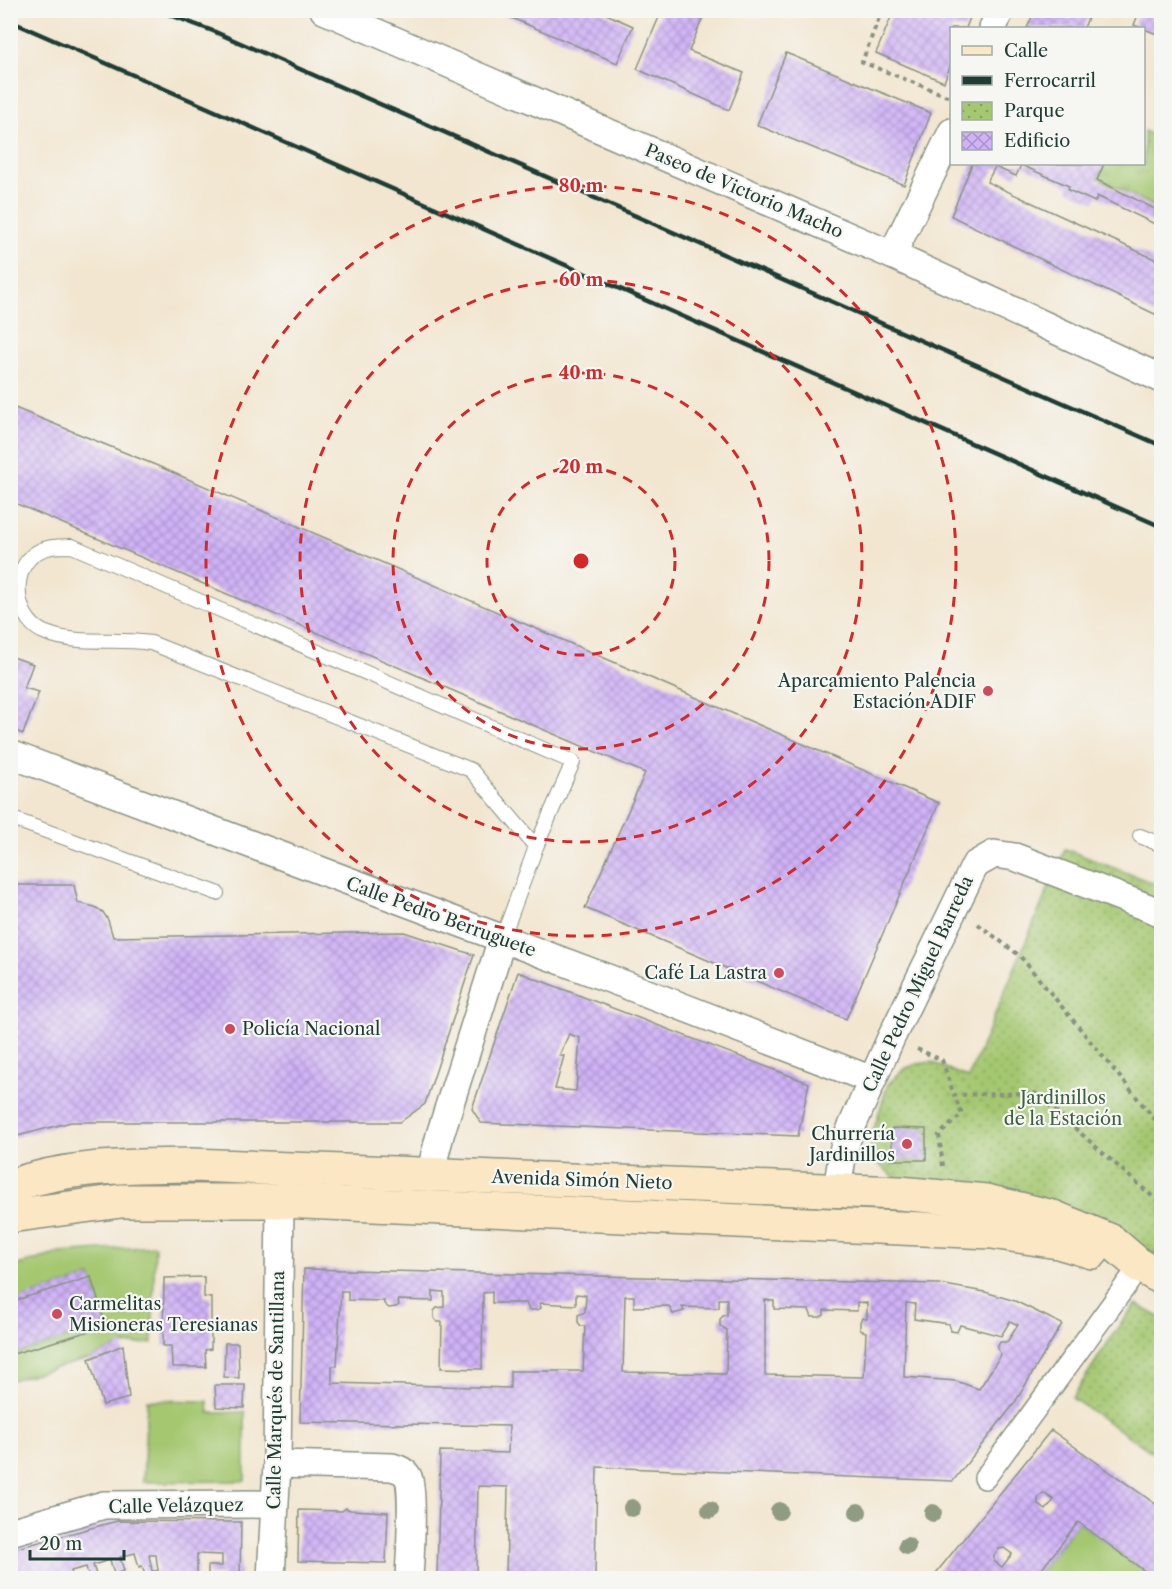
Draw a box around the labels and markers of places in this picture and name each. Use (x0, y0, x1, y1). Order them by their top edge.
centre of rings (571, 551, 591, 571)
place label: Aparcamiento Palencia Estación ADIF (777, 670, 976, 713)
marker: Aparcamiento Palencia Estación ADIF (981, 684, 995, 698)
place label: Café La Lastra (644, 962, 767, 984)
marker: Café La Lastra (772, 966, 786, 980)
place label: Policía Nacional (242, 1018, 380, 1040)
marker: Policía Nacional (223, 1022, 237, 1036)
place label: Churrería Jardinillos (806, 1123, 895, 1166)
marker: Churrería Jardinillos (900, 1137, 914, 1151)
place label: Carmelitas Misioneras Teresianas (69, 1293, 258, 1336)
marker: Carmelitas Misioneras Teresianas (50, 1307, 64, 1321)

